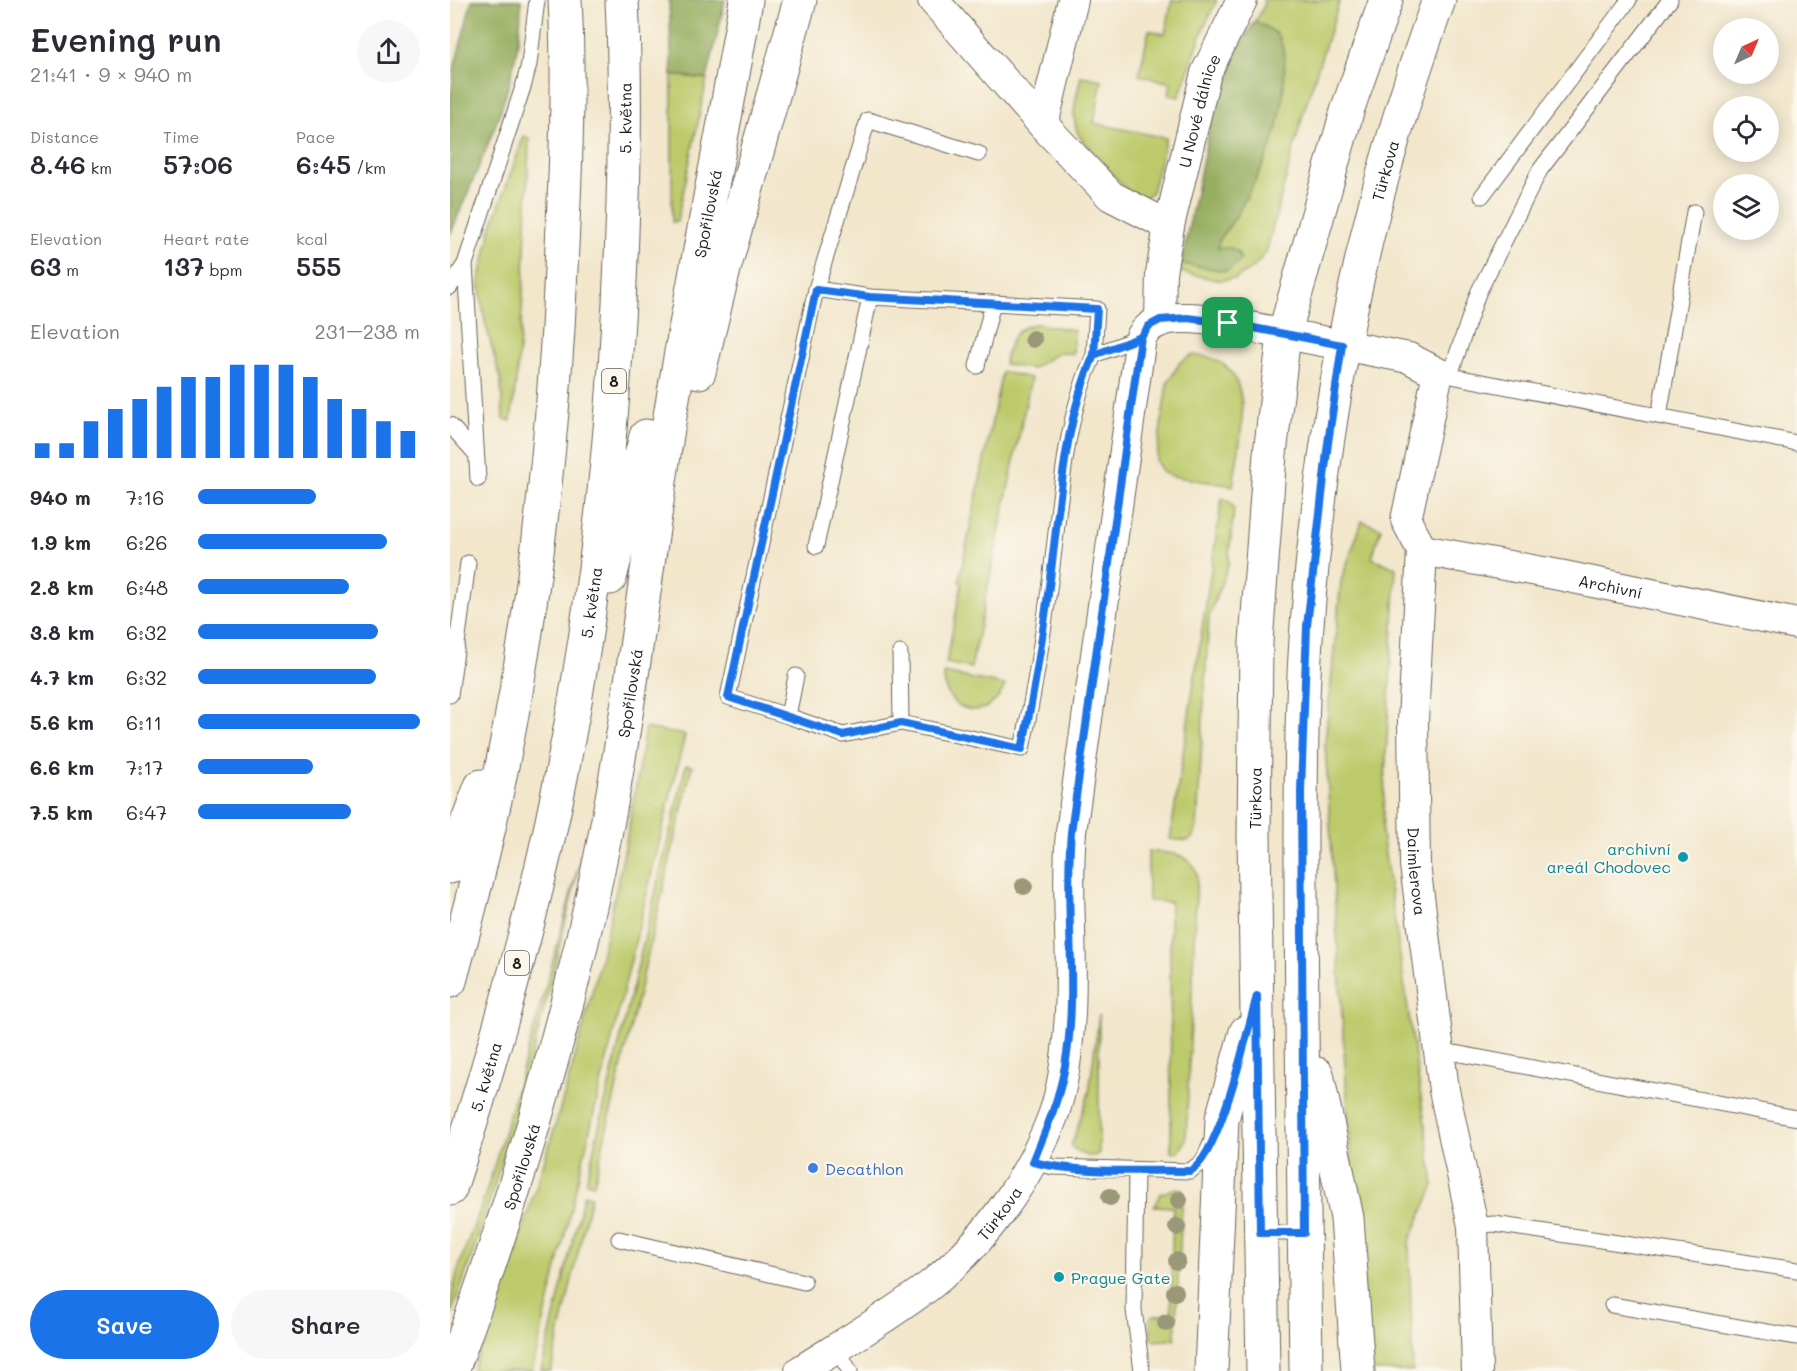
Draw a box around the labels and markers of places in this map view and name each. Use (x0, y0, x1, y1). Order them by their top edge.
pin (1202, 297, 1253, 348)
place label: archivní areál Chodovec (1547, 838, 1671, 877)
marker: archivní areál Chodovec (1676, 850, 1690, 864)
place label: Decathlon (825, 1158, 904, 1179)
marker: Decathlon (806, 1161, 820, 1175)
place label: Prague Gate (1071, 1267, 1171, 1288)
marker: Prague Gate (1052, 1270, 1066, 1284)

